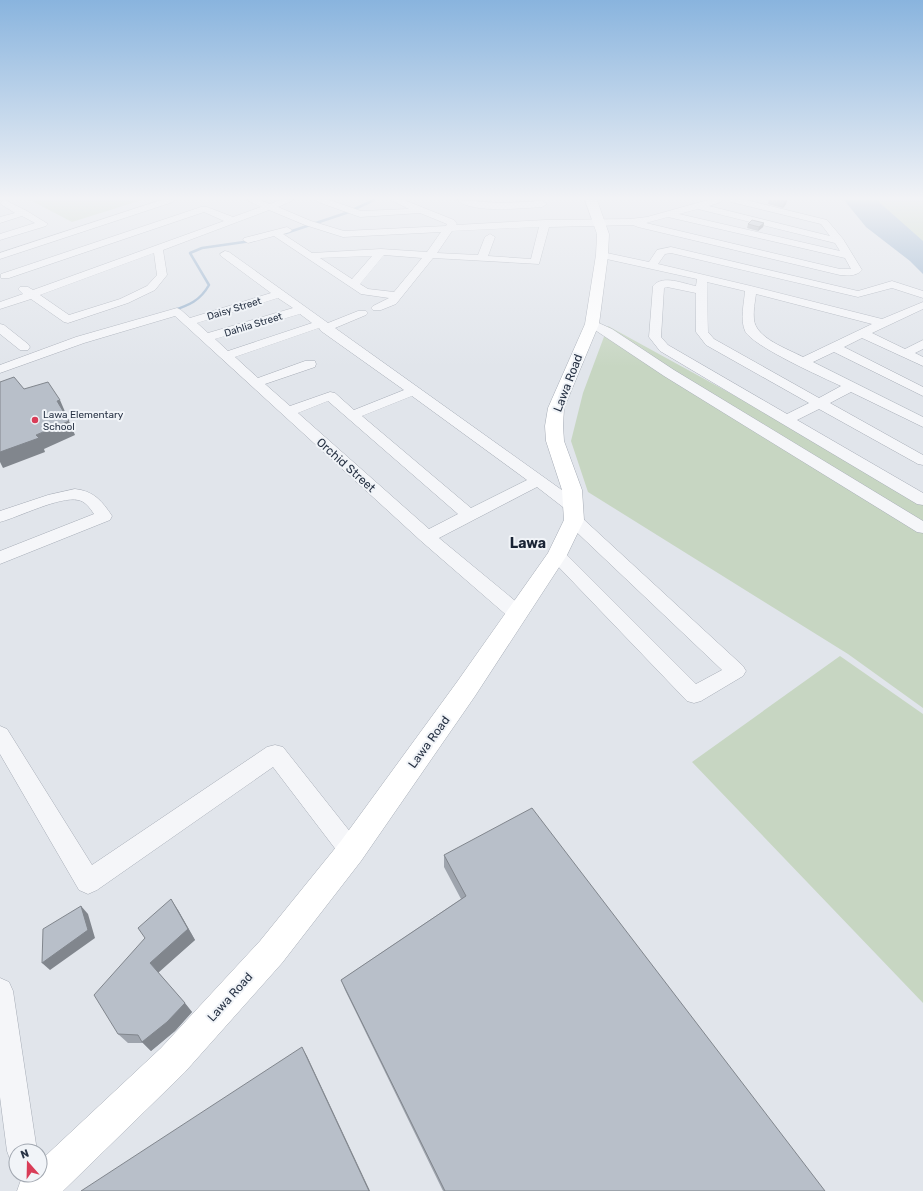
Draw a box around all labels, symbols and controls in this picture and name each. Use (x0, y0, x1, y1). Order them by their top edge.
street label: Daisy Street (206, 295, 263, 323)
street label: Dahlia Street (223, 310, 284, 339)
street label: Lawa Road (551, 352, 585, 414)
place label: Lawa Elementary School (43, 409, 124, 433)
marker: Lawa Elementary School (30, 415, 40, 425)
street label: Orchid Street (314, 435, 378, 495)
district label: Lawa (510, 535, 546, 552)
street label: Lawa Road (405, 713, 453, 771)
street label: Lawa Road (204, 970, 256, 1024)
north arrow (8, 1143, 48, 1183)
text: N (19, 1147, 31, 1162)

